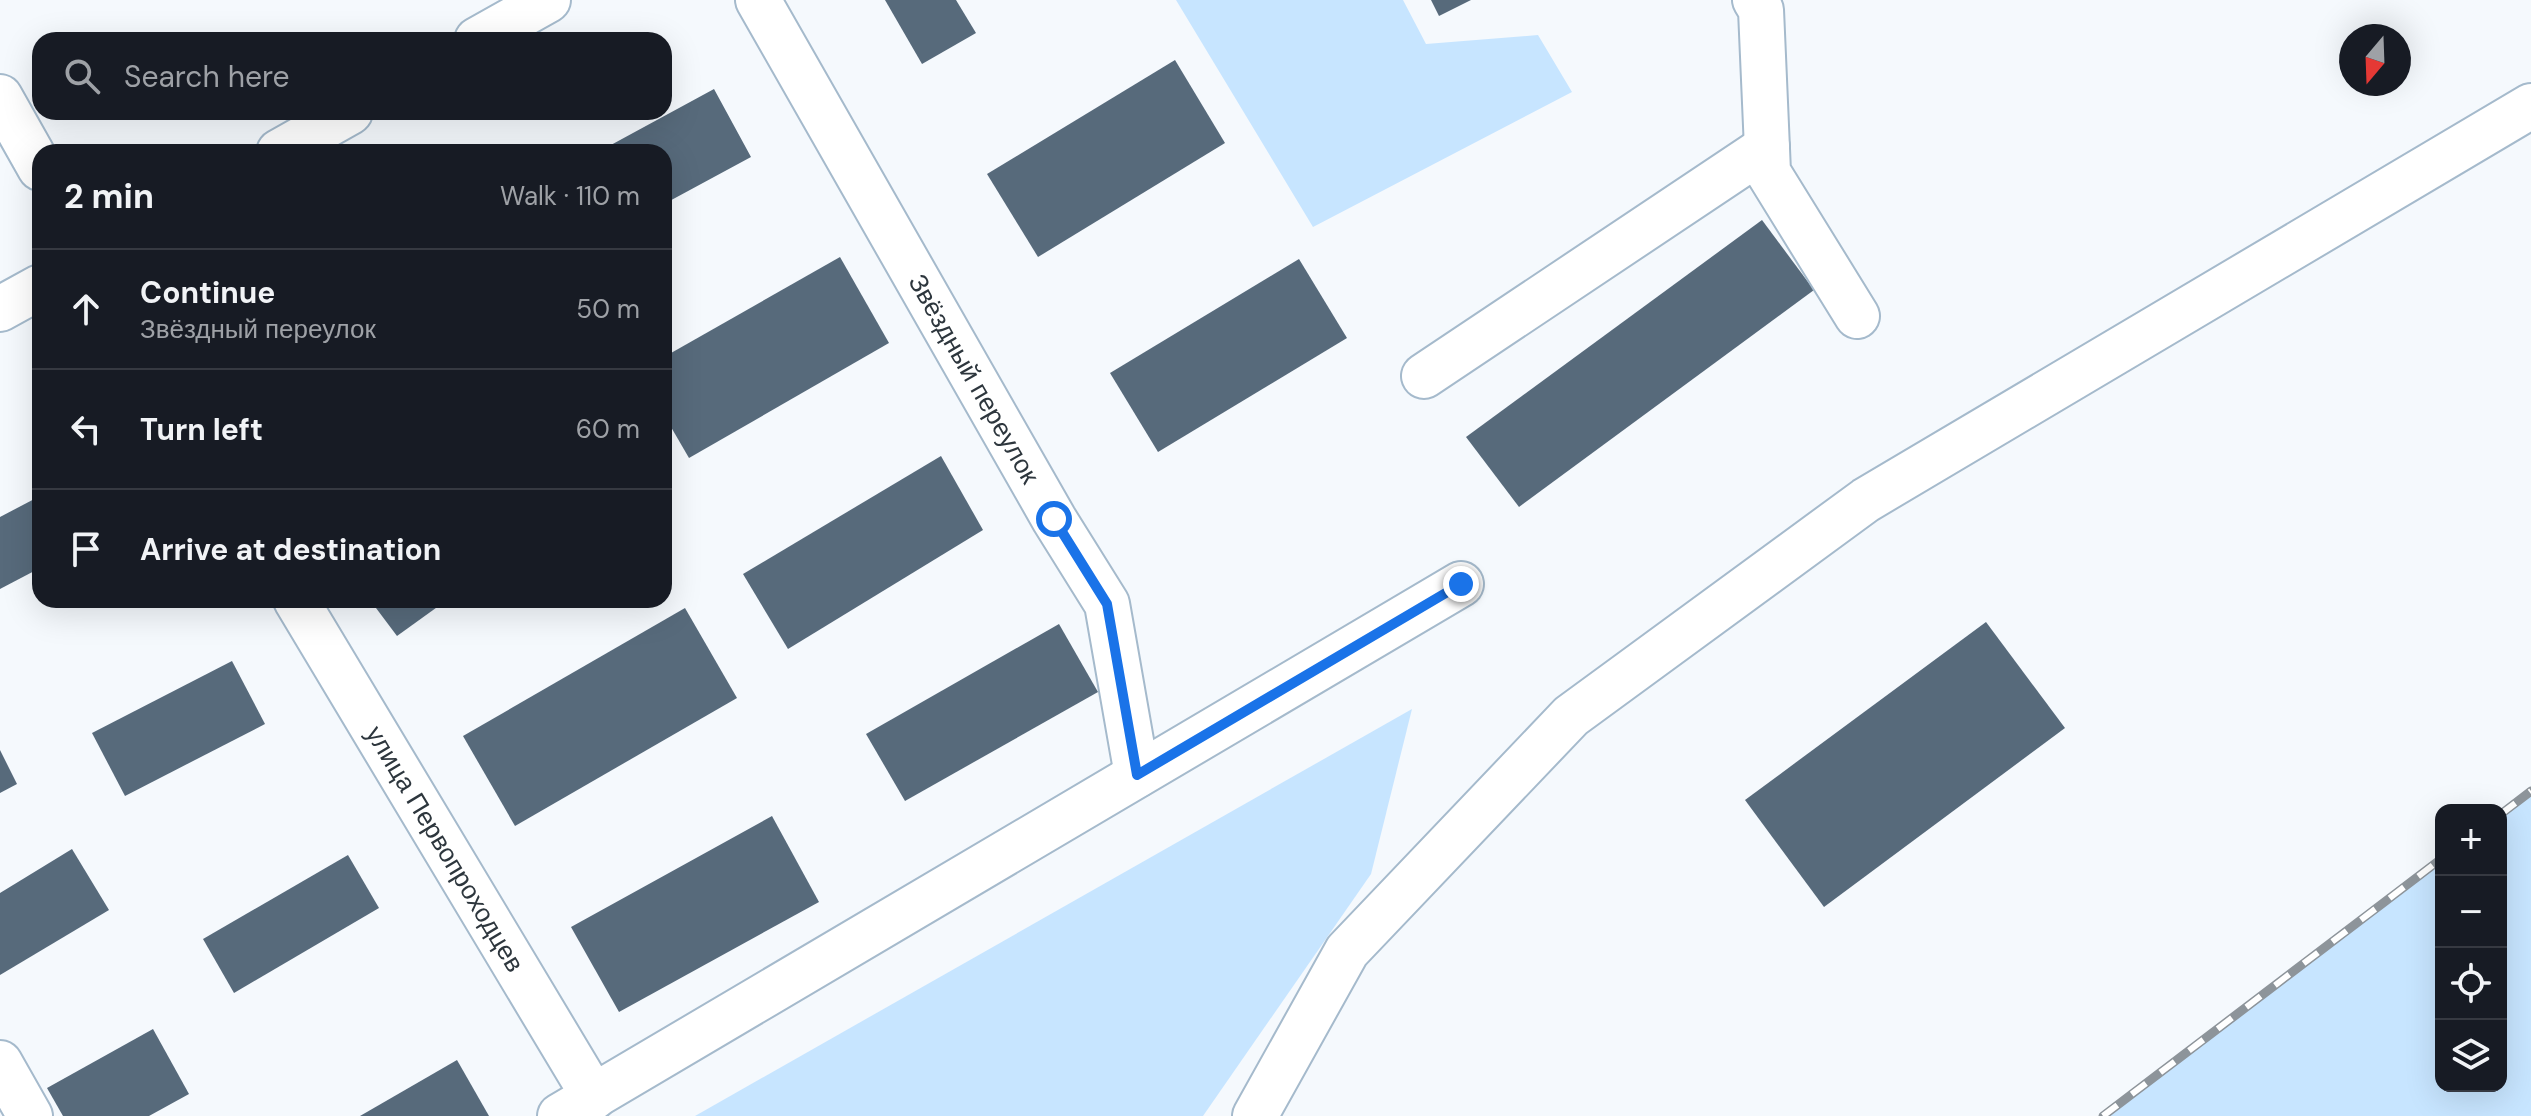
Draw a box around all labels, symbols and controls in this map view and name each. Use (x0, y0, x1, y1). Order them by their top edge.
north arrow (2339, 24, 2411, 96)
search box (32, 32, 672, 120)
icon: search (60, 54, 104, 98)
text: Search here (124, 57, 290, 96)
text: 2 min (64, 174, 154, 219)
text: Walk · 110 m (500, 179, 640, 213)
street label: Звёздный переулок (901, 268, 1048, 490)
text: Continue (140, 273, 275, 312)
icon: ahead (64, 287, 108, 331)
text: 50 m (576, 292, 640, 326)
text: Звёздный переулок (140, 312, 376, 346)
icon: left (64, 407, 108, 451)
text: Turn left (140, 410, 263, 449)
text: 60 m (576, 412, 640, 446)
route start (1036, 501, 1072, 537)
icon: arrive (64, 527, 108, 571)
text: Arrive at destination (140, 530, 441, 569)
route end (1443, 566, 1479, 602)
street label: улица Первопроходцев (358, 719, 532, 978)
map controls (2435, 804, 2507, 1092)
button: + (2435, 804, 2507, 876)
button: − (2435, 876, 2507, 948)
button: locate (2435, 948, 2507, 1020)
button: layers (2435, 1020, 2507, 1092)

